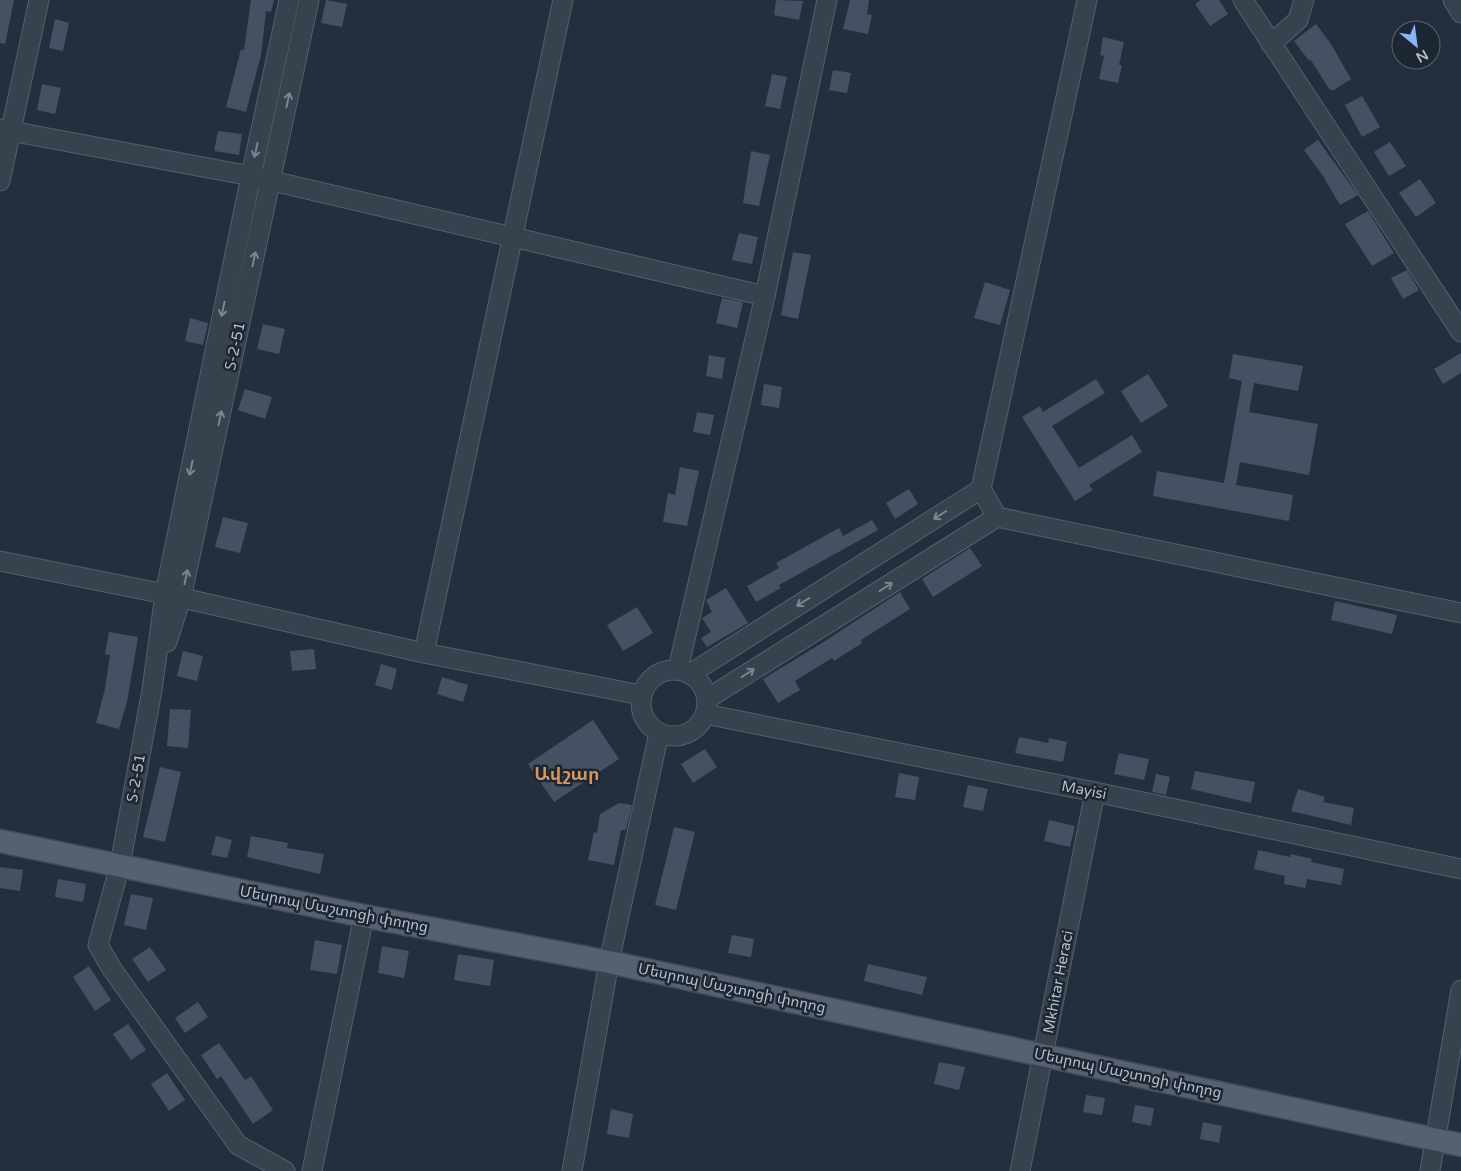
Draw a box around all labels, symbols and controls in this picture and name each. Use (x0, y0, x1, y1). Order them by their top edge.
north arrow (1391, 20, 1441, 70)
text: N (1413, 46, 1431, 66)
one-way arrow (284, 92, 293, 108)
one-way arrow (251, 142, 261, 158)
one-way arrow (250, 251, 259, 267)
one-way arrow (218, 301, 228, 317)
street label: Տ-2-51 (221, 320, 249, 372)
one-way arrow (216, 410, 225, 426)
one-way arrow (186, 460, 195, 476)
one-way arrow (933, 511, 947, 521)
one-way arrow (182, 569, 191, 585)
one-way arrow (878, 581, 892, 591)
one-way arrow (796, 598, 810, 608)
one-way arrow (741, 668, 755, 678)
street label: Տ-2-51 (123, 752, 149, 804)
district label: Ավշար (534, 763, 600, 785)
street label: Mayisi (1060, 777, 1108, 803)
street label: Մեսրոպ Մաշտոցի փողոց (238, 882, 430, 936)
street label: Mkhitar Heraci (1039, 929, 1077, 1035)
street label: Մեսրոպ Մաշտոցի փողոց (637, 959, 827, 1017)
street label: Մեսրոպ Մաշտոցի փողոց (1033, 1044, 1223, 1102)

